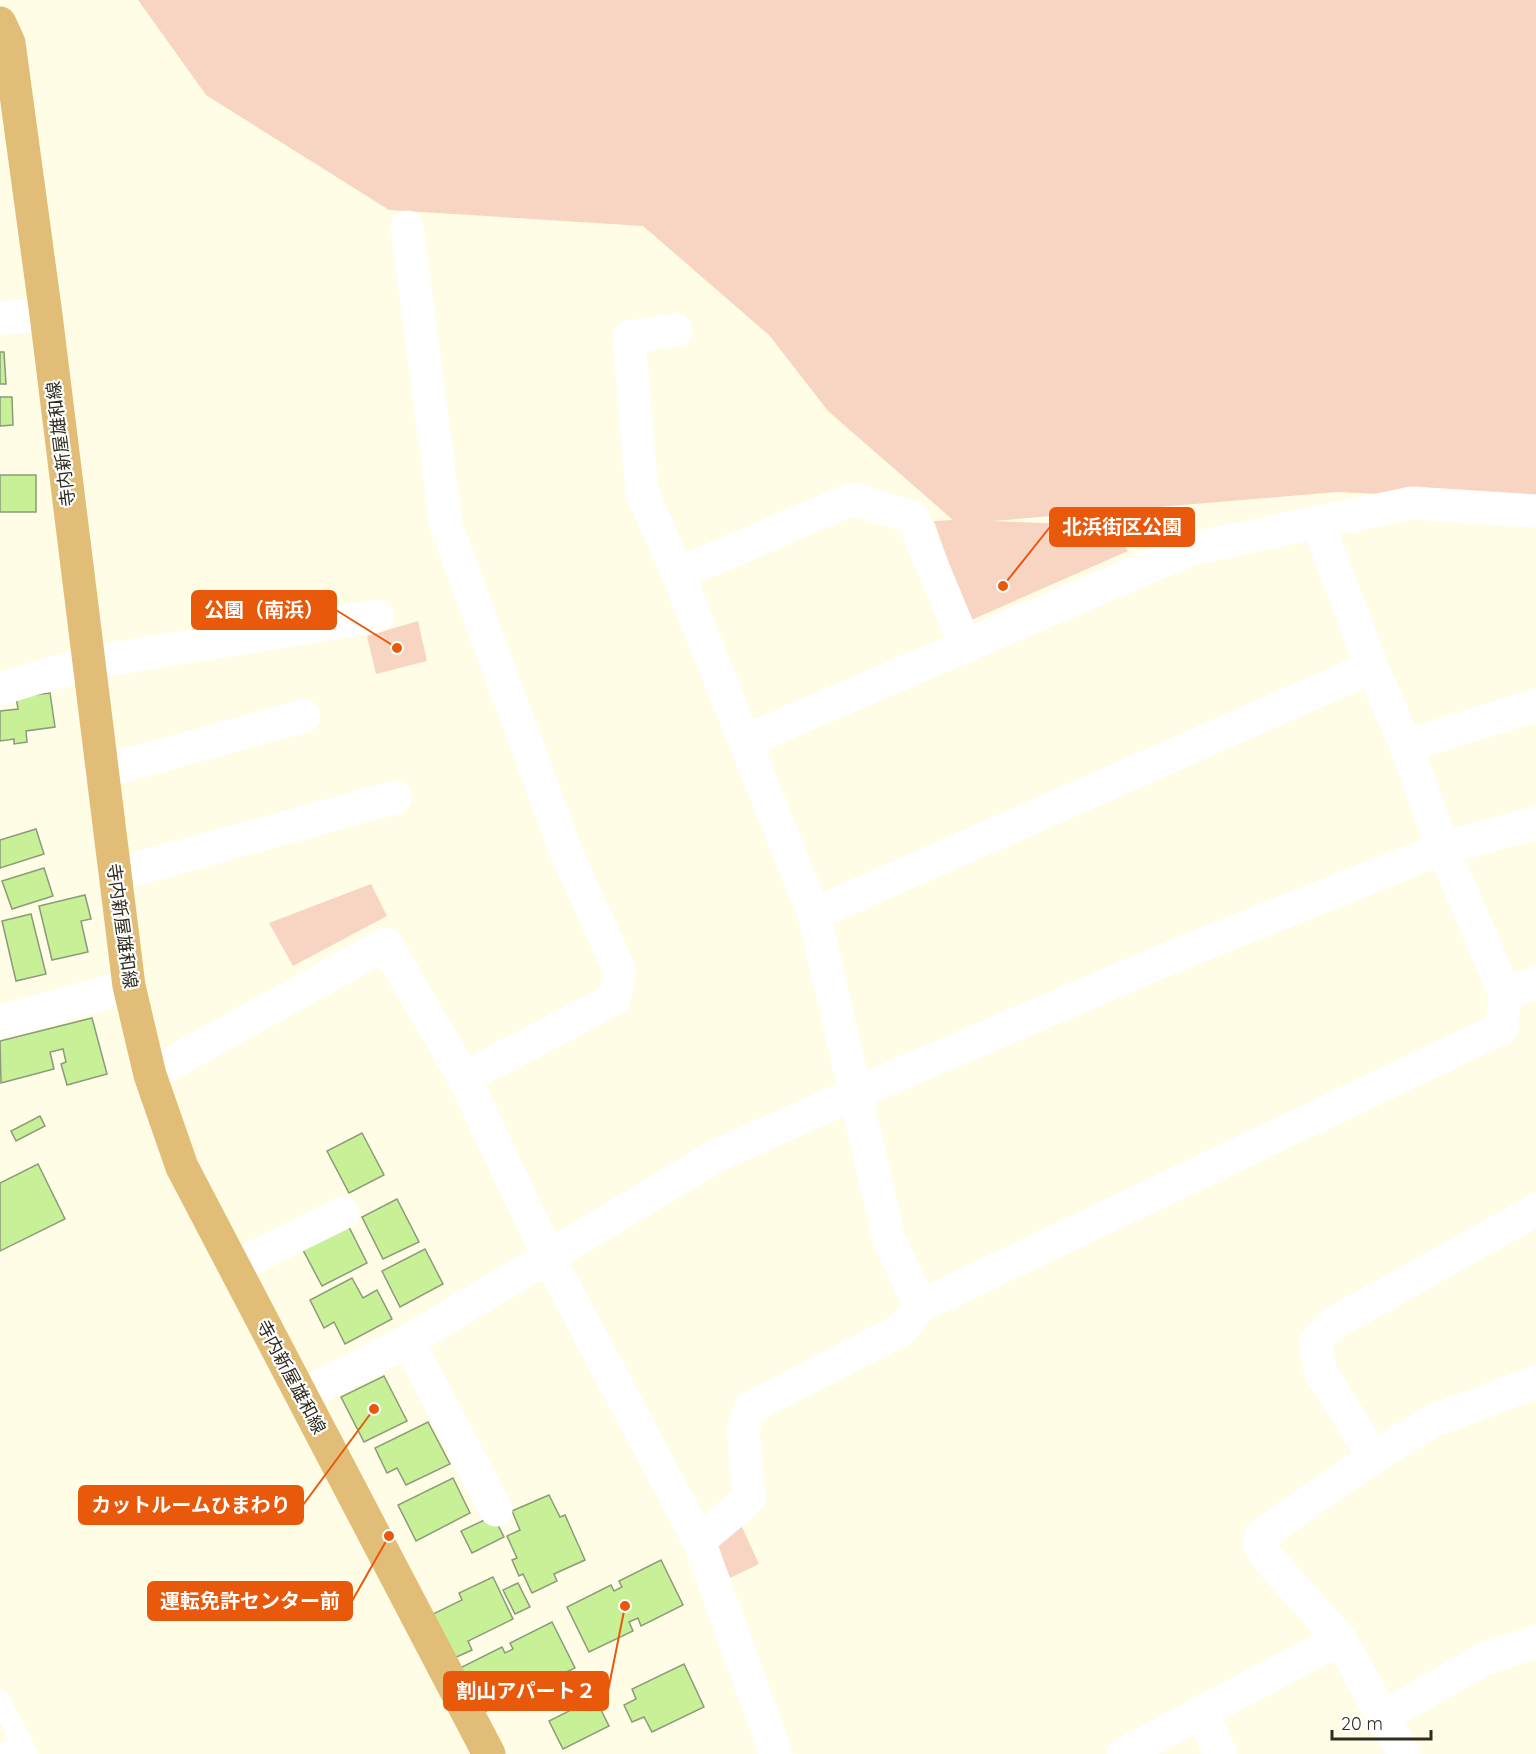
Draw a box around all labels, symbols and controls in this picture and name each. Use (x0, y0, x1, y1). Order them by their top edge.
street label: 寺内新屋雄和線 (41, 380, 80, 508)
callout: 北浜街区公園 (1050, 508, 1194, 546)
text: 北浜街区公園 (1062, 514, 1182, 539)
callout: 公園（南浜） (192, 591, 336, 629)
text: 公園（南浜） (204, 597, 324, 622)
street label: 寺内新屋雄和線 (102, 862, 143, 990)
street label: 寺内新屋雄和線 (252, 1316, 331, 1438)
callout: カットルームひまわり (79, 1486, 303, 1524)
text: カットルームひまわり (91, 1492, 291, 1517)
callout: 運転免許センター前 (148, 1582, 352, 1620)
text: 運転免許センター前 (160, 1588, 340, 1613)
callout: 割山アパート２ (444, 1672, 608, 1710)
text: 割山アパート２ (456, 1678, 596, 1703)
scale bar (1332, 1703, 1431, 1741)
text: 20 m (1341, 1712, 1383, 1735)

